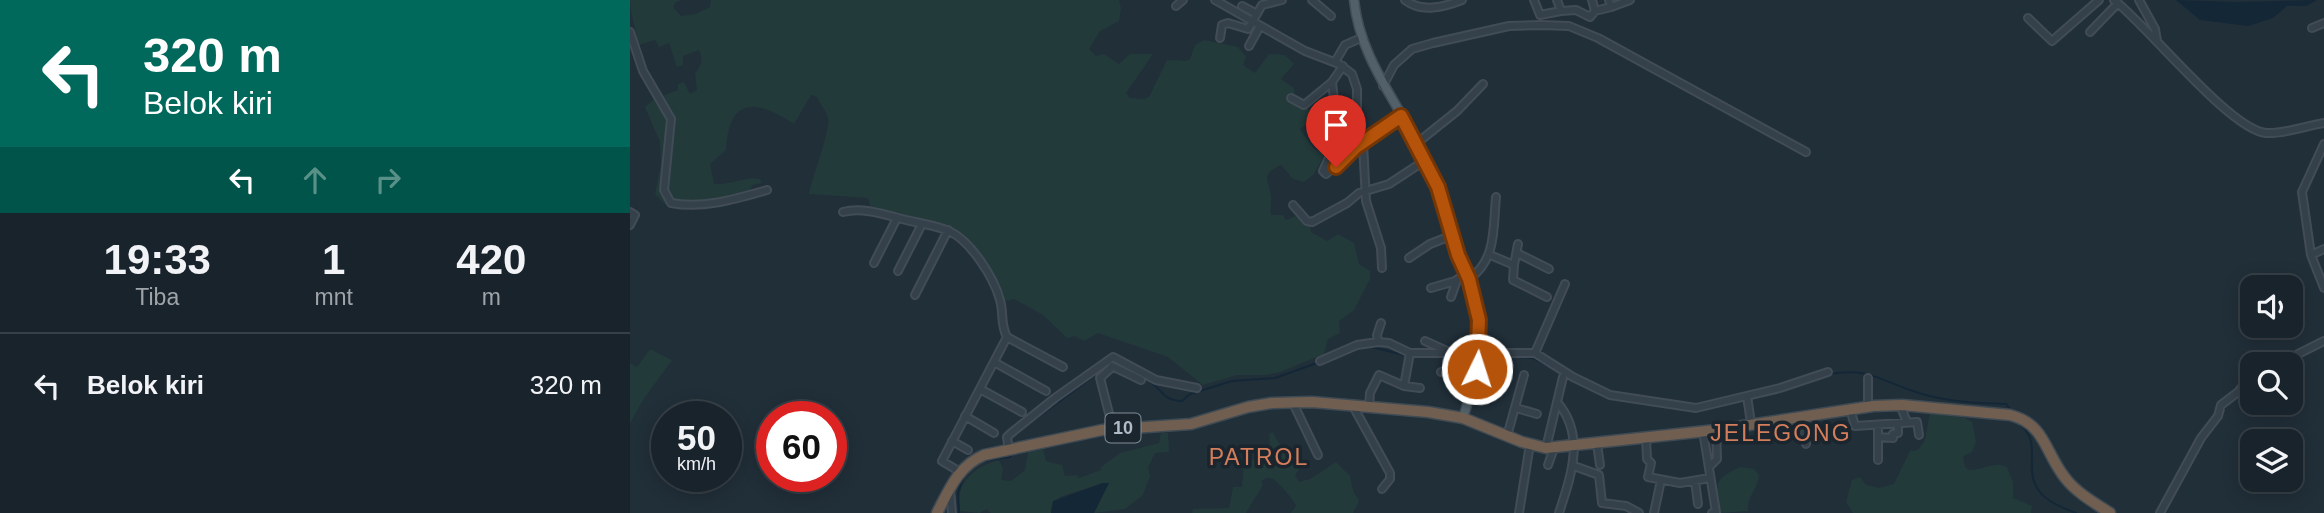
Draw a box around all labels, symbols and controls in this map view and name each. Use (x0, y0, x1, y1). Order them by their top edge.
icon: left (28, 28, 119, 119)
text: 320 m (143, 28, 282, 82)
text: Belok kiri (143, 85, 273, 121)
pin (1306, 95, 1366, 167)
icon: arrive (1317, 106, 1355, 144)
icon: left (223, 161, 261, 199)
icon: ahead (296, 161, 334, 199)
icon: right (369, 161, 407, 199)
text: 19:33 (104, 236, 211, 283)
text: 1 (322, 236, 345, 283)
text: 420 (456, 236, 526, 283)
map controls (2240, 275, 2303, 492)
button: sound (2240, 275, 2303, 338)
text: Tiba (135, 284, 179, 310)
text: mnt (314, 284, 353, 310)
text: m (482, 284, 501, 310)
position arrow (1440, 332, 1514, 406)
button: search (2240, 352, 2303, 415)
icon: left (28, 367, 66, 405)
text: Belok kiri (87, 370, 204, 400)
text: 320 m (530, 370, 602, 400)
speed limit sign: 60 (756, 401, 847, 492)
road number: 10 (1106, 414, 1140, 442)
text: 50 (677, 418, 716, 457)
district label: JELEGONG (1710, 420, 1852, 446)
button: layers (2240, 429, 2303, 492)
district label: PATROL (1209, 444, 1309, 470)
text: km/h (677, 454, 716, 474)

